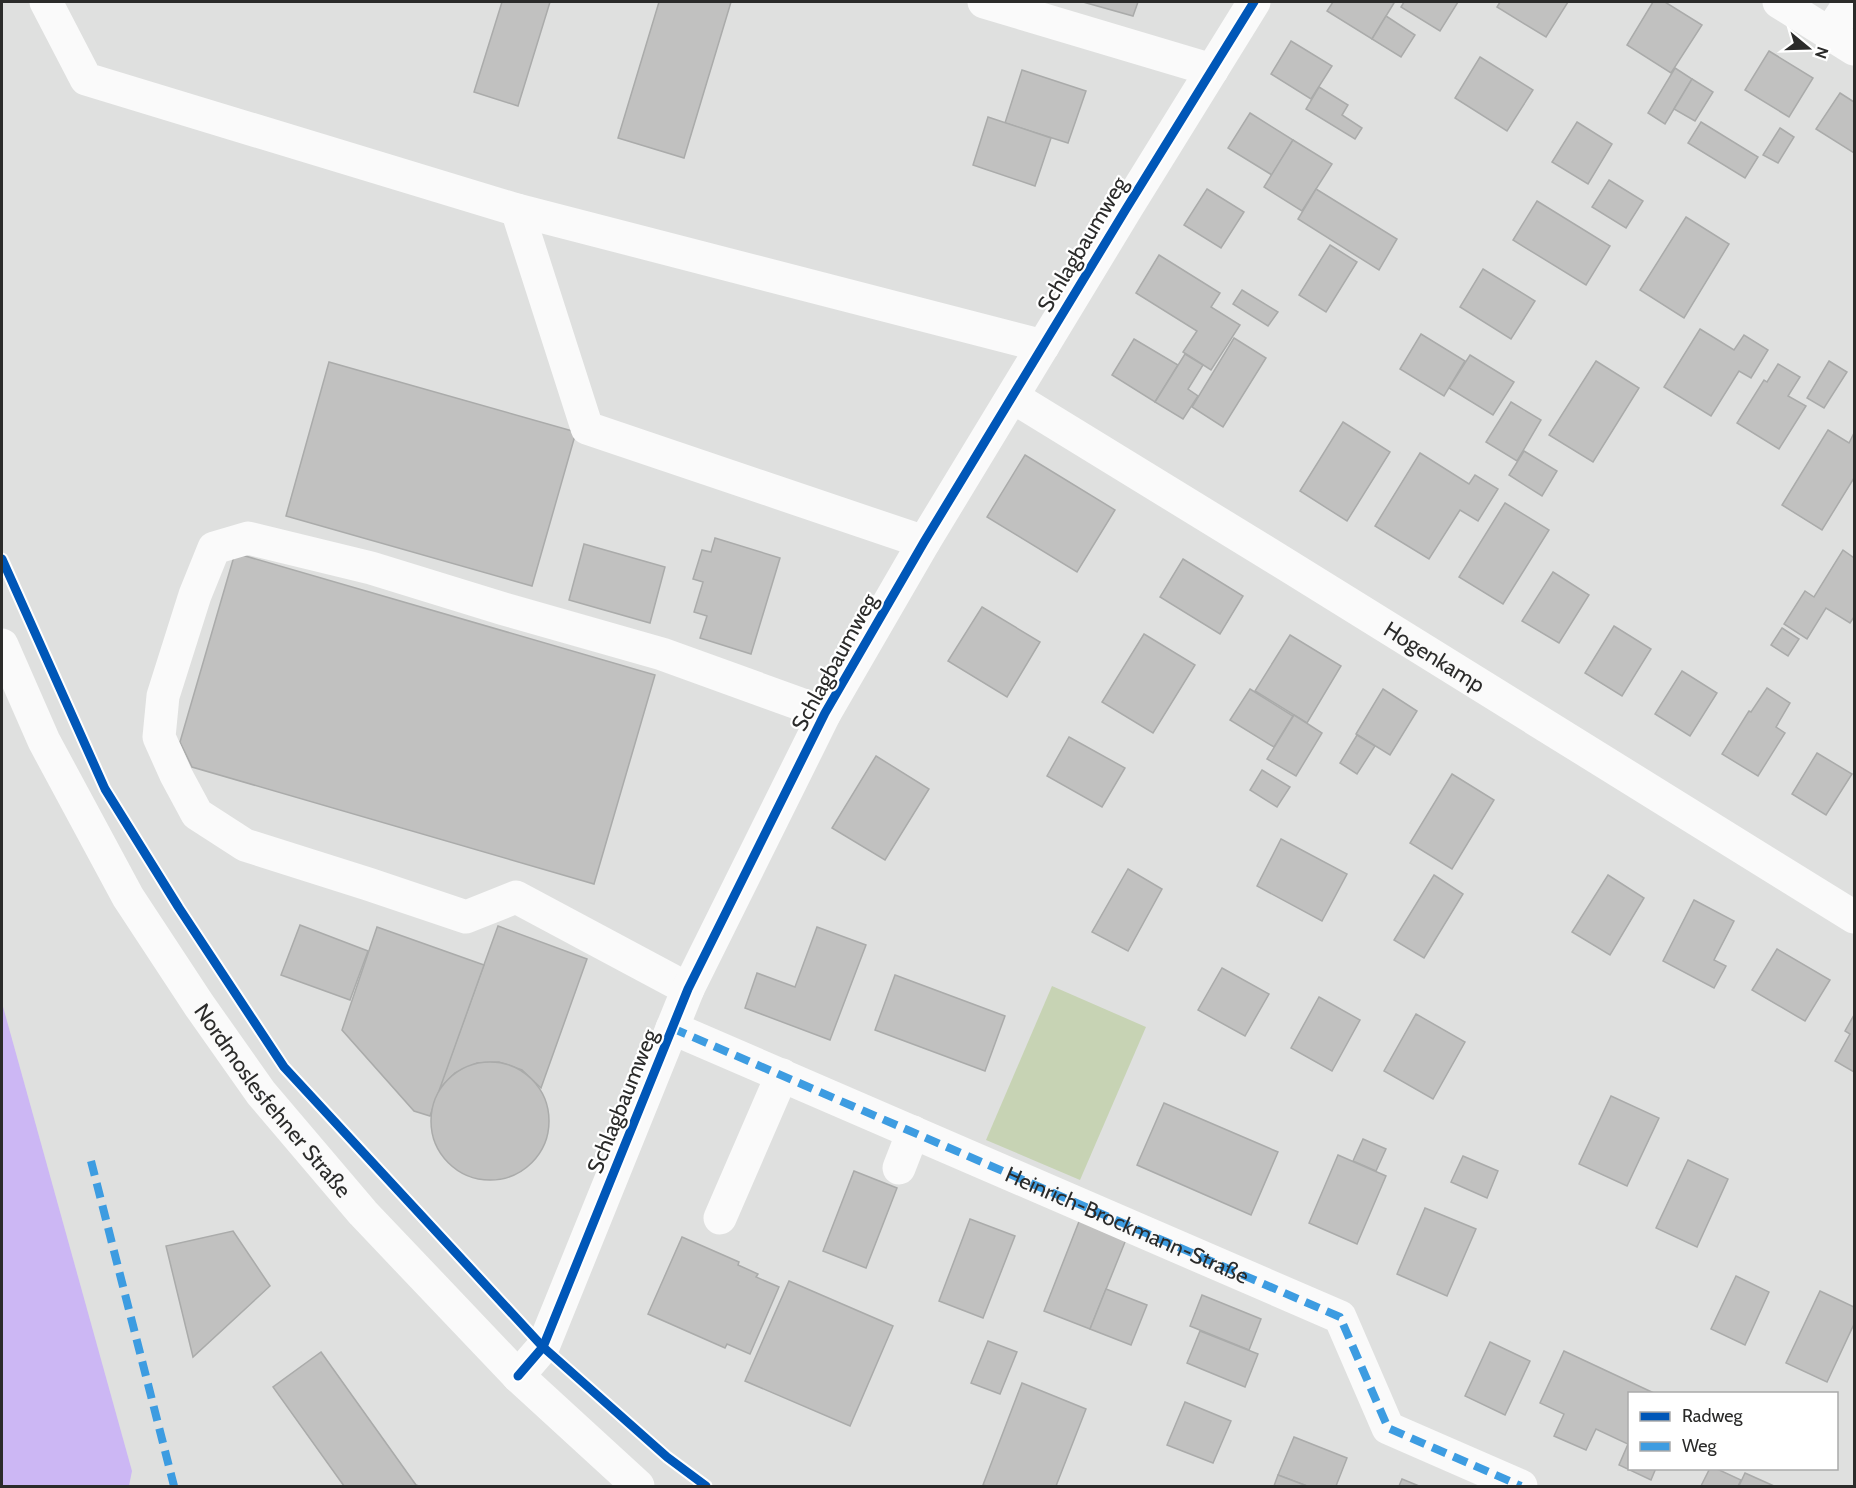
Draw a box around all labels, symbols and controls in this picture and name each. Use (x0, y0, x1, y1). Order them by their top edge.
north arrow (1778, 18, 1838, 78)
text: N (1811, 44, 1833, 61)
street label: Schlagbaumweg (1031, 171, 1134, 317)
street label: Schlagbaumweg (786, 588, 884, 736)
street label: Hogenkamp (1379, 616, 1490, 699)
street label: Nordmoslesfehner Straße (188, 999, 357, 1203)
street label: Schlagbaumweg (581, 1024, 664, 1177)
street label: Heinrich-Brockmann-Straße (1001, 1161, 1253, 1290)
legend (1628, 1392, 1838, 1470)
text: Radweg (1682, 1405, 1744, 1427)
text: Weg (1682, 1435, 1718, 1457)

